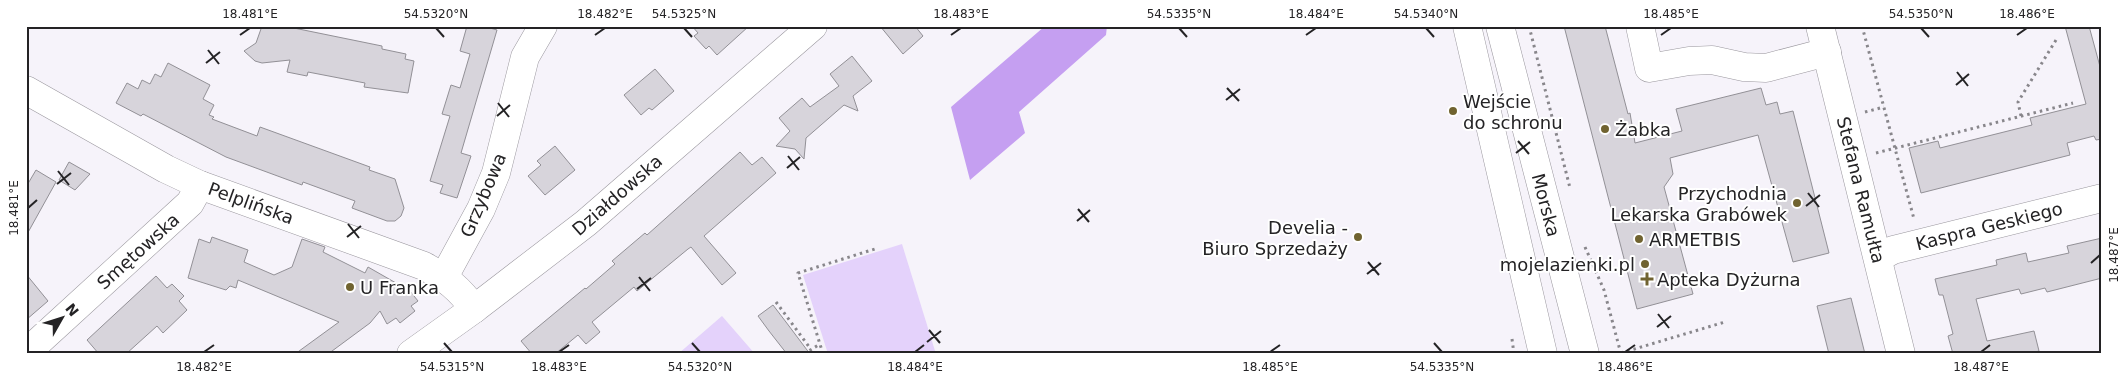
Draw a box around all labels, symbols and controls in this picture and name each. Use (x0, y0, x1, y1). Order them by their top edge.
text: 18.481°E (222, 7, 278, 21)
text: 54.5320°N (404, 7, 468, 21)
text: 18.482°E (577, 7, 633, 21)
text: 54.5325°N (652, 7, 716, 21)
text: 18.483°E (933, 7, 989, 21)
text: 54.5335°N (1147, 7, 1211, 21)
text: 18.484°E (1288, 7, 1344, 21)
text: 54.5340°N (1394, 7, 1458, 21)
text: 18.485°E (1643, 7, 1699, 21)
text: 54.5350°N (1889, 7, 1953, 21)
text: 18.486°E (1999, 7, 2055, 21)
place label: Wejście do schronu (1463, 91, 1563, 133)
marker: Wejście do schronu (1447, 105, 1459, 117)
street label: Stefana Ramułta (1833, 115, 1889, 265)
place label: Żabka (1615, 119, 1671, 140)
marker: Żabka (1599, 123, 1611, 135)
street label: Grzybowa (456, 150, 510, 240)
street label: Działdowska (568, 150, 666, 240)
street label: Morska (1528, 171, 1564, 239)
street label: Pelplińska (205, 178, 297, 228)
text: 18.481°E (7, 180, 21, 236)
place label: Przychodnia Lekarska Grabówek (1610, 183, 1788, 225)
marker: Przychodnia Lekarska Grabówek (1791, 197, 1803, 209)
street label: Kaspra Geskiego (1913, 198, 2065, 254)
street label: Smętowska (93, 209, 183, 293)
place label: Develia - Biuro Sprzedaży (1202, 217, 1348, 259)
text: 18.487°E (2107, 227, 2121, 283)
place label: ARMETBIS (1649, 229, 1741, 250)
marker: Develia - Biuro Sprzedaży (1352, 231, 1364, 243)
marker: ARMETBIS (1633, 233, 1645, 245)
place label: mojelazienki.pl (1500, 254, 1635, 275)
marker: mojelazienki.pl (1639, 258, 1651, 270)
place label: Apteka Dyżurna (1657, 269, 1801, 290)
marker: Apteka Dyżurna (1641, 273, 1653, 285)
place label: U Franka (360, 277, 439, 298)
marker: U Franka (344, 281, 356, 293)
north arrow (38, 292, 88, 342)
text: N (62, 300, 82, 319)
text: 18.482°E (176, 360, 232, 374)
text: 54.5315°N (420, 360, 484, 374)
text: 18.483°E (531, 360, 587, 374)
text: 54.5320°N (668, 360, 732, 374)
text: 18.484°E (887, 360, 943, 374)
text: 18.485°E (1242, 360, 1298, 374)
text: 54.5335°N (1410, 360, 1474, 374)
text: 18.486°E (1597, 360, 1653, 374)
text: 18.487°E (1953, 360, 2009, 374)

